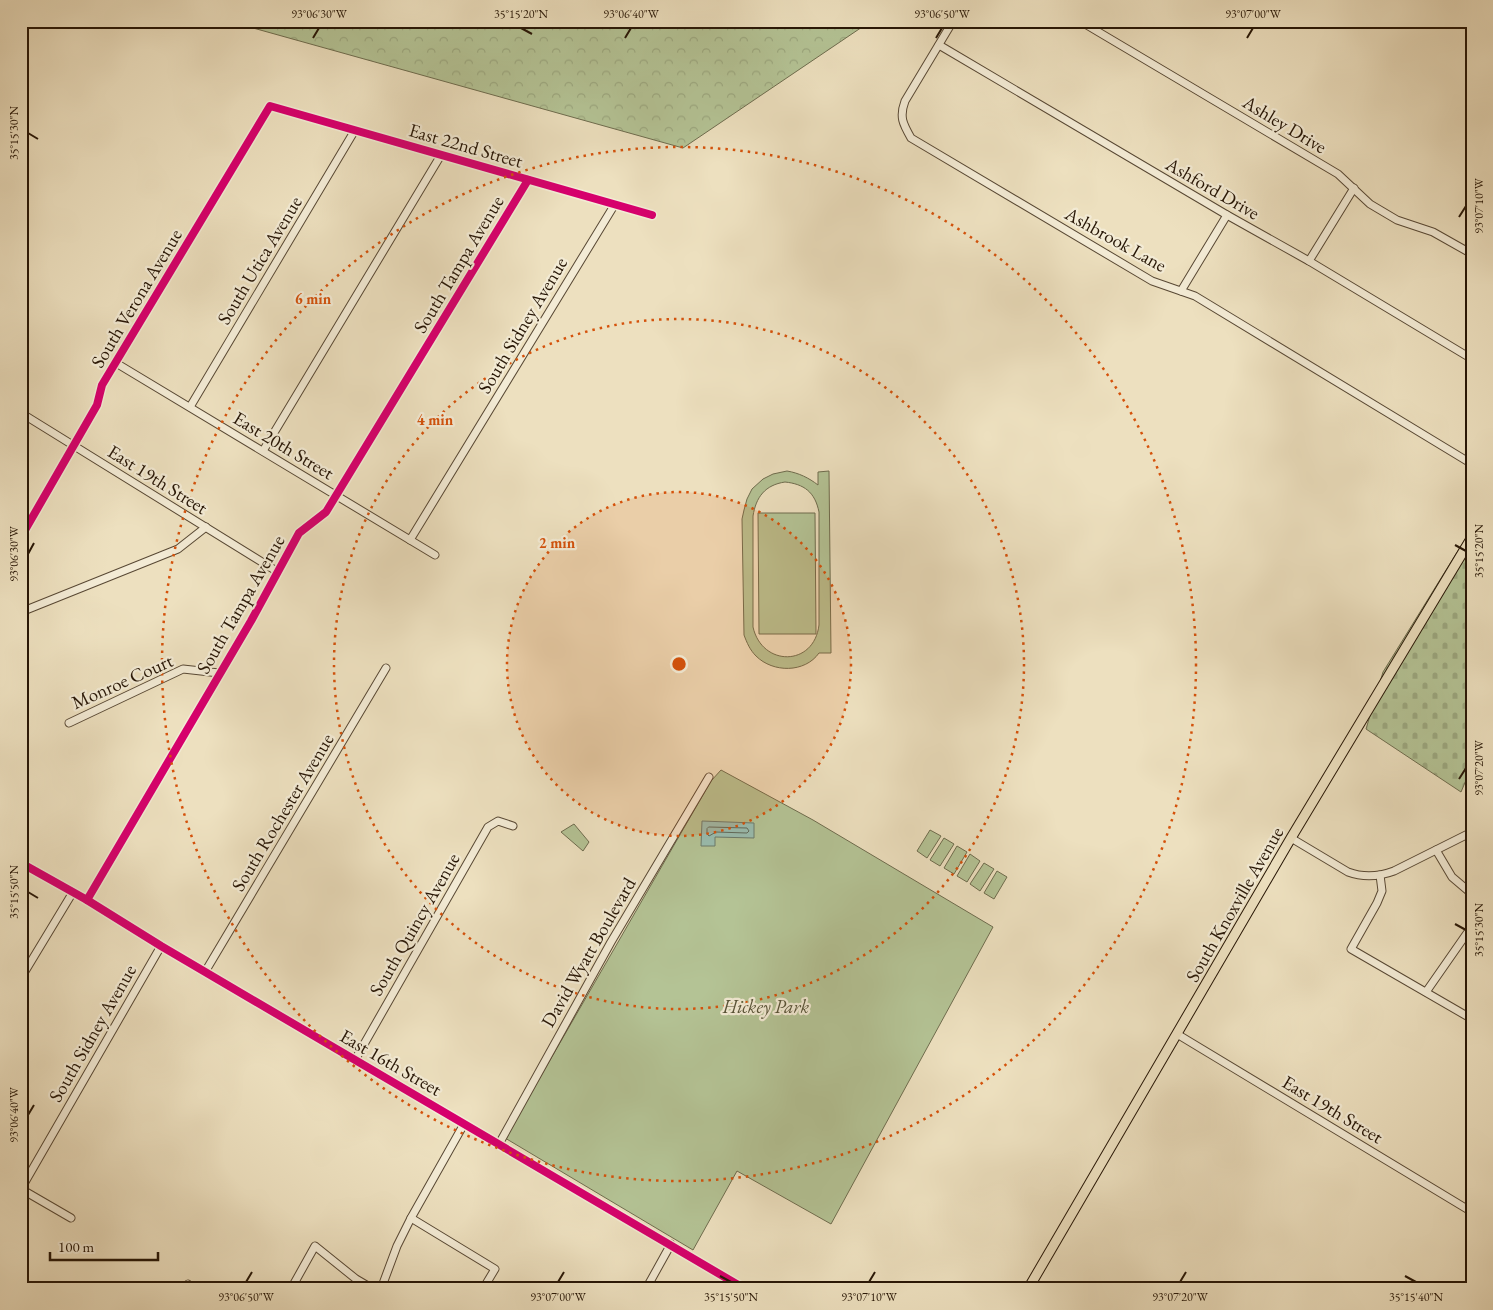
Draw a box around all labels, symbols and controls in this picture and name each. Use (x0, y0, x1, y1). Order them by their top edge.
text: 93°06'30"W (291, 6, 348, 22)
text: 35°15'20"N (494, 6, 548, 22)
text: 93°06'40"W (603, 6, 660, 22)
text: 93°06'50"W (914, 6, 971, 22)
text: 93°07'00"W (1225, 6, 1282, 22)
street label: Ashley Drive (1237, 89, 1331, 159)
text: 35°15'30"N (6, 106, 22, 160)
street label: East 22nd Street (406, 117, 526, 174)
street label: Ashford Drive (1160, 151, 1264, 225)
text: 93°07'10"W (1471, 177, 1487, 234)
street label: South Utica Avenue (211, 191, 308, 329)
street label: South Tampa Avenue (407, 191, 509, 338)
street label: Ashbrook Lane (1060, 201, 1171, 278)
street label: South Verona Avenue (85, 224, 188, 372)
street label: South Sidney Avenue (472, 252, 573, 398)
text: 6 min (295, 289, 332, 308)
street label: East 20th Street (229, 406, 339, 485)
text: 4 min (417, 410, 454, 429)
street label: East 19th Street (103, 439, 212, 520)
text: 35°15'20"N (1471, 524, 1487, 578)
text: 93°06'30"W (6, 525, 22, 582)
street label: South Tampa Avenue (191, 530, 290, 678)
text: 2 min (539, 533, 576, 552)
street label: Monroe Court (68, 648, 177, 715)
centre of rings (670, 655, 688, 673)
street label: South Rochester Avenue (225, 729, 339, 896)
text: 93°07'20"W (1471, 739, 1487, 796)
street label: South Knoxville Avenue (1180, 822, 1289, 987)
street label: South Quincy Avenue (363, 848, 466, 1000)
text: 35°15'50"N (6, 865, 22, 919)
street label: David Wyatt Boulevard (535, 873, 642, 1032)
text: 35°15'30"N (1471, 903, 1487, 957)
street label: South Sidney Avenue (43, 960, 142, 1107)
park label: Hickey Park (722, 994, 810, 1019)
street label: East 16th Street (335, 1023, 446, 1102)
street label: East 19th Street (1278, 1070, 1388, 1149)
text: 93°06'40"W (6, 1086, 22, 1143)
scale bar (50, 1230, 158, 1262)
text: 100 m (58, 1237, 95, 1256)
text: 93°06'50"W (218, 1289, 275, 1305)
text: 93°07'00"W (530, 1289, 587, 1305)
text: 35°15'50"N (704, 1289, 758, 1305)
text: 93°07'10"W (841, 1289, 898, 1305)
text: 93°07'20"W (1152, 1289, 1209, 1305)
text: 35°15'40"N (1389, 1289, 1443, 1305)

